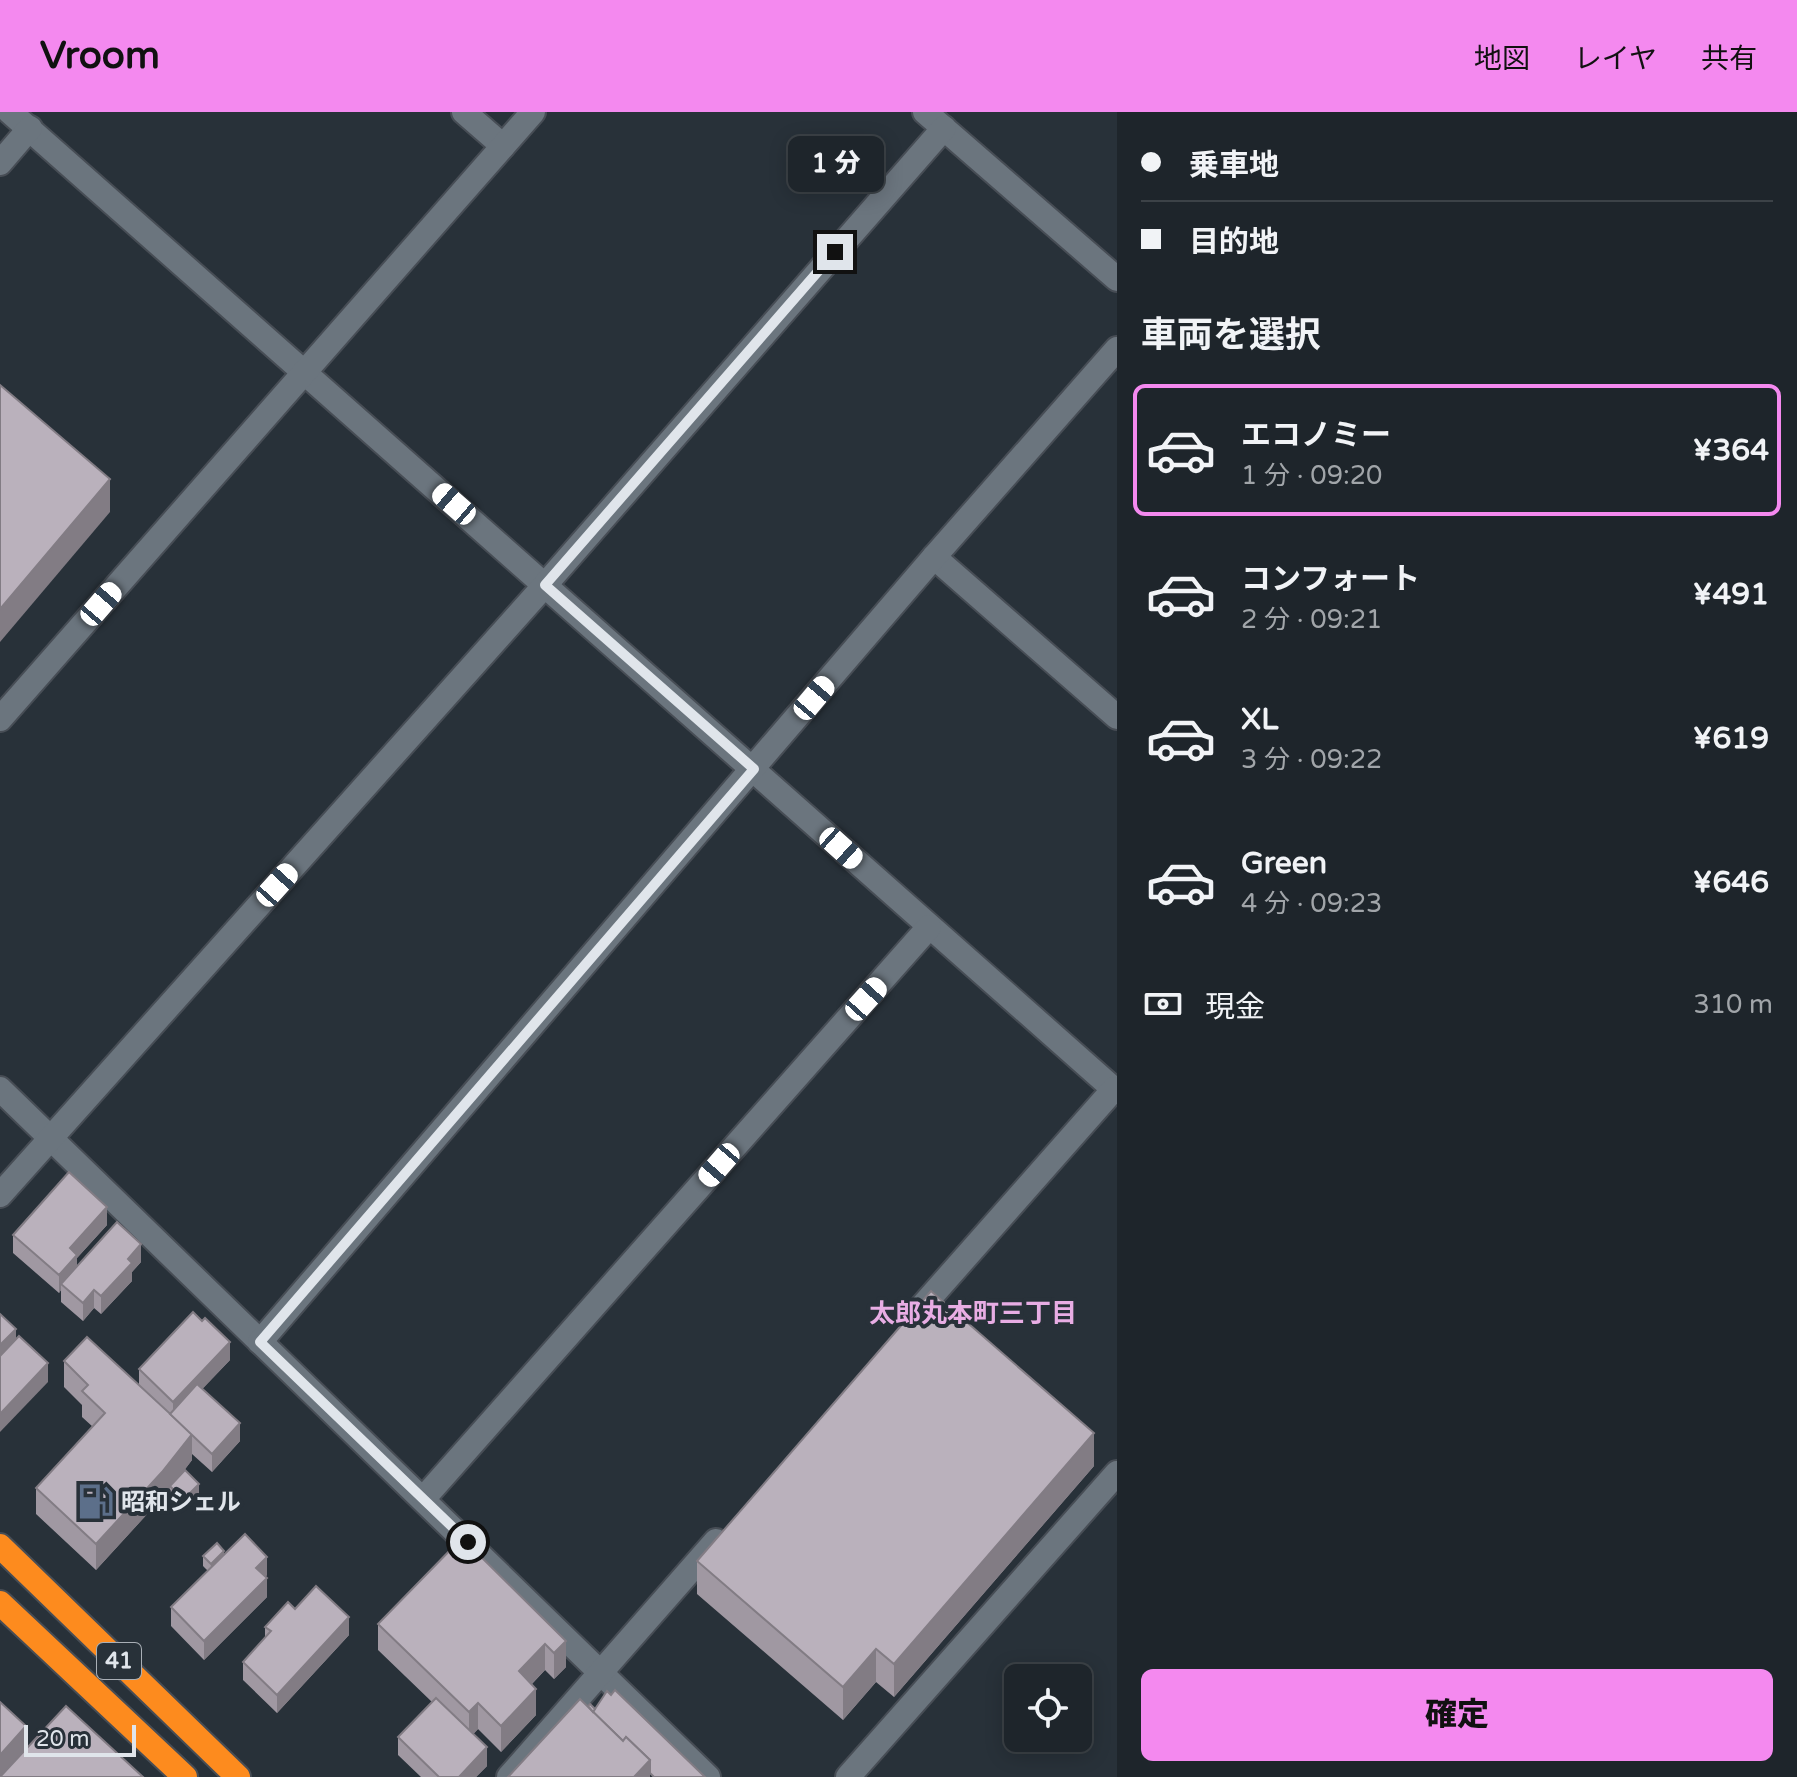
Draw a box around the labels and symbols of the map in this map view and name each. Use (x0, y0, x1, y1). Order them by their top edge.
callout: 1 分 (787, 136, 883, 192)
route end (817, 234, 853, 270)
car (428, 479, 480, 529)
car (76, 578, 126, 630)
car (789, 672, 839, 724)
car (815, 823, 867, 873)
car (252, 859, 302, 911)
car (841, 973, 891, 1025)
car (694, 1139, 744, 1191)
district label: 太郎丸本町三丁目 (869, 1298, 1077, 1329)
fuel station icon: 昭和シェル (76, 1483, 114, 1521)
place label: 昭和シェル (121, 1488, 241, 1517)
route start (450, 1524, 486, 1560)
road number: 41 (97, 1643, 141, 1679)
scale bar (24, 1721, 136, 1757)

